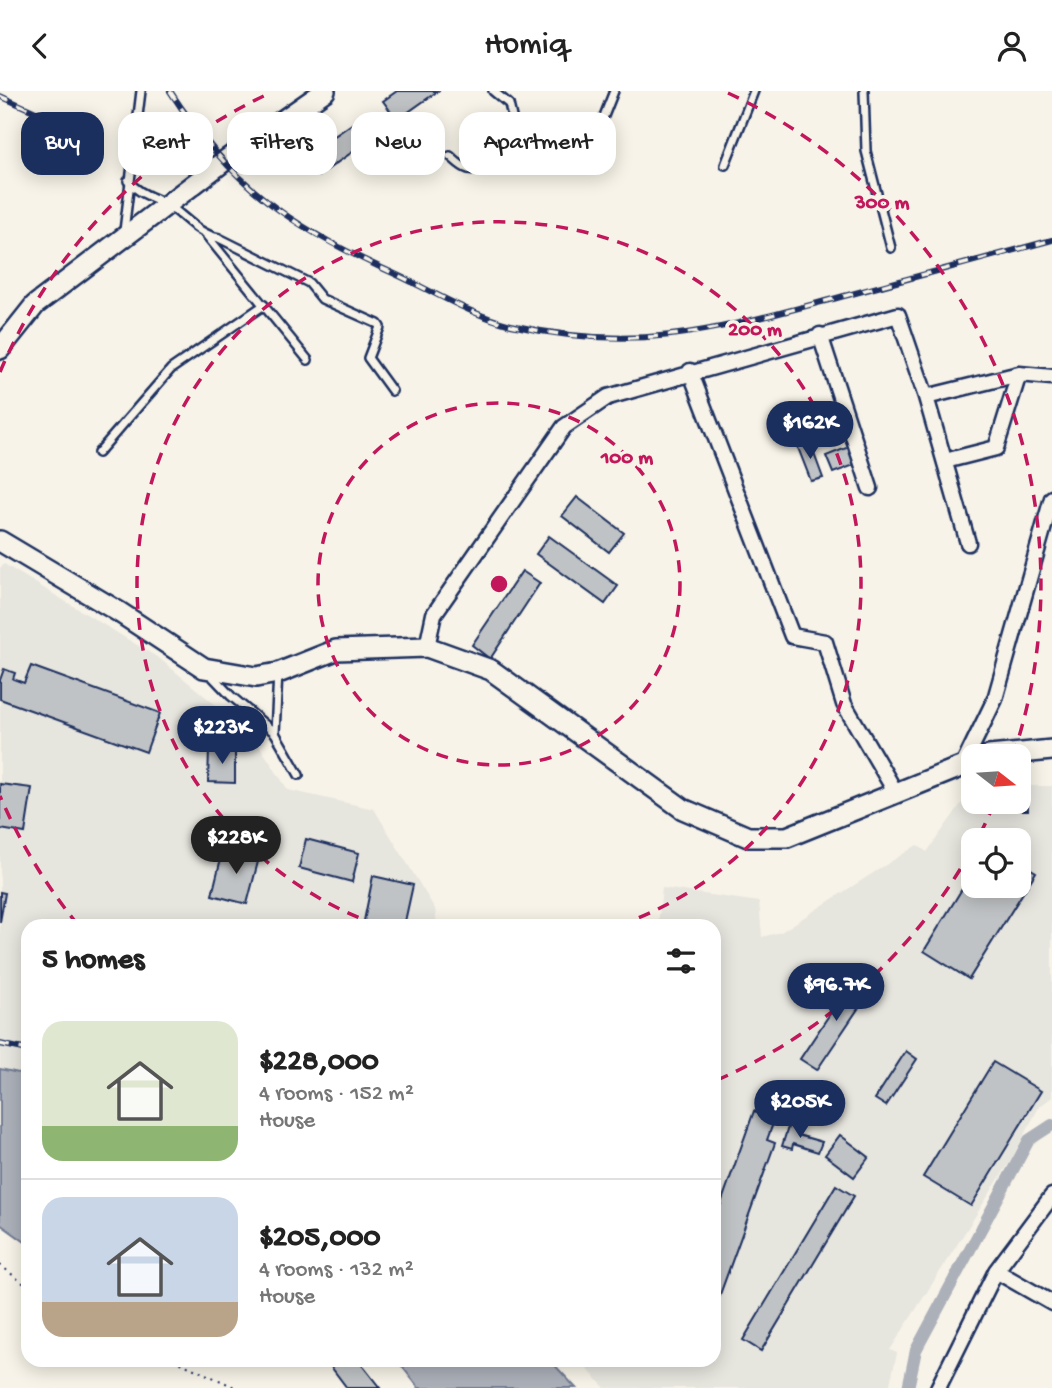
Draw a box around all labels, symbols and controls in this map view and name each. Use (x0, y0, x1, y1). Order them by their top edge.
icon: back (21, 27, 59, 65)
text: Homiq (484, 27, 568, 65)
icon: person (993, 27, 1031, 65)
chip: Buy (21, 112, 104, 175)
chip: Rent (118, 112, 213, 175)
chip: Filters (227, 112, 337, 175)
chip: New (351, 112, 445, 175)
chip: Apartment (459, 112, 616, 175)
text: 300 m (854, 192, 909, 217)
text: 200 m (728, 319, 782, 344)
pin: $162K (761, 401, 859, 461)
text: $162K (782, 410, 838, 437)
text: 100 m (600, 447, 653, 472)
centre of rings (487, 572, 511, 596)
pin: $223K (173, 707, 271, 766)
text: $223K (193, 715, 251, 742)
north arrow (961, 744, 1031, 814)
map controls (961, 744, 1031, 898)
pin: $228K (187, 817, 285, 876)
text: $228K (207, 825, 265, 852)
button: locate (961, 828, 1031, 898)
icon: filters (662, 942, 700, 980)
text: 5 homes (42, 944, 144, 979)
pin: $96.7K (779, 963, 893, 1023)
text: $96.7K (803, 972, 869, 999)
text: $228,000 (259, 1046, 379, 1081)
icon: home (98, 1049, 182, 1133)
text: 4 rooms · 152 m² (259, 1081, 414, 1108)
pin: $205K (751, 1081, 849, 1140)
text: $205K (770, 1089, 830, 1116)
text: House (259, 1108, 315, 1135)
text: $205,000 (259, 1222, 381, 1257)
icon: home (98, 1225, 182, 1309)
text: 4 rooms · 132 m² (259, 1257, 414, 1284)
text: House (259, 1284, 315, 1311)

